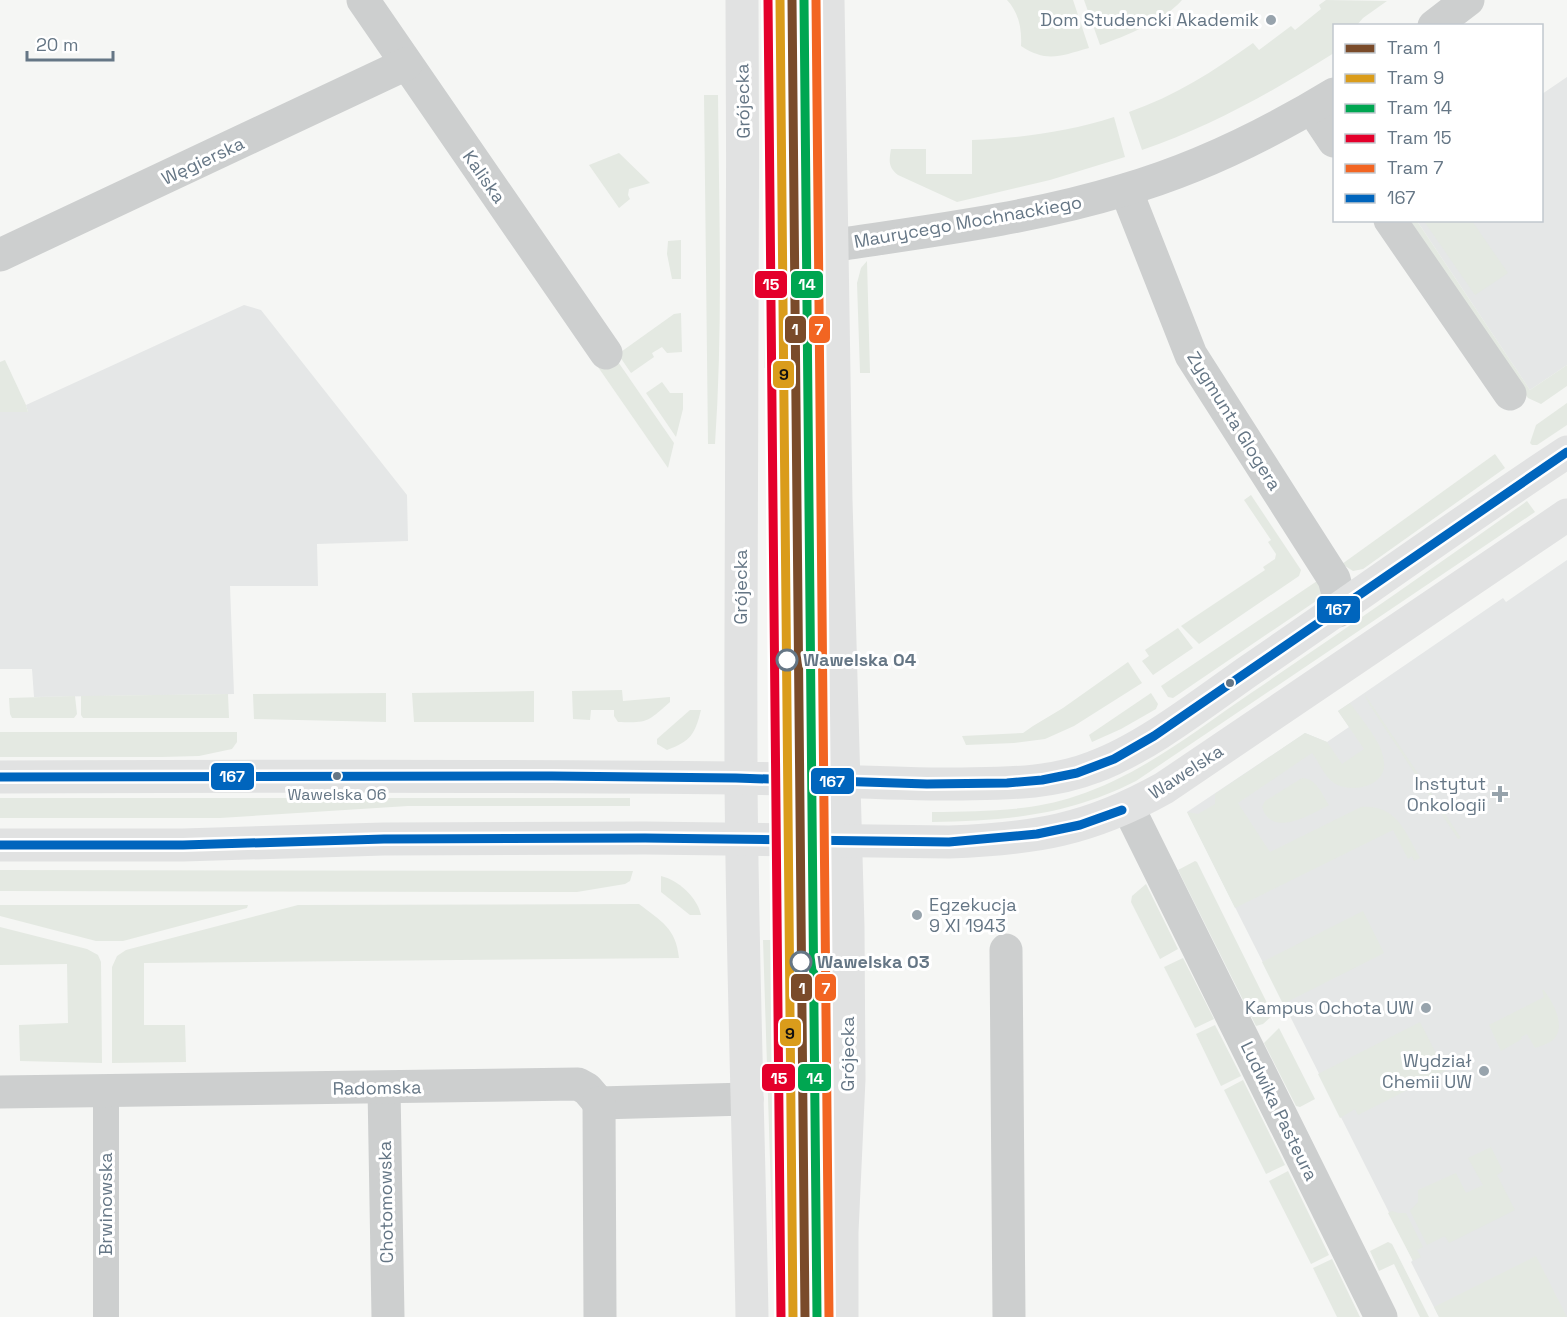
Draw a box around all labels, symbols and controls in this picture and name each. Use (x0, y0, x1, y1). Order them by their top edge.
place label: Dom Studencki Akademik (1040, 8, 1259, 31)
marker: Dom Studencki Akademik (1264, 13, 1278, 27)
scale bar (27, 24, 112, 62)
legend (1333, 24, 1543, 222)
text: 20 m (36, 33, 79, 56)
text: Tram 1 (1387, 36, 1441, 59)
street label: Grójecka (730, 63, 755, 139)
text: Tram 9 (1387, 66, 1444, 89)
text: Tram 14 (1387, 96, 1452, 119)
text: Tram 15 (1387, 126, 1451, 149)
street label: Węgierska (158, 131, 248, 190)
street label: Kaliska (458, 146, 511, 208)
text: Tram 7 (1387, 156, 1443, 179)
text: 167 (1387, 186, 1415, 209)
street label: Maurycego Mochnackiego (852, 190, 1084, 253)
line badge: 15 (754, 270, 788, 299)
line badge: 14 (790, 270, 824, 299)
text: 15 (763, 274, 780, 295)
text: 14 (798, 274, 816, 295)
line badge: 1 (784, 315, 807, 344)
line badge: 7 (808, 315, 831, 344)
text: 1 (791, 319, 799, 340)
text: 7 (815, 319, 824, 340)
street label: Zygmunta Glogera (1182, 347, 1286, 495)
line badge: 9 (772, 360, 795, 389)
text: 9 (779, 364, 789, 385)
street label: Grójecka (729, 549, 752, 625)
line badge: 167 (1316, 595, 1361, 624)
text: 167 (1325, 599, 1351, 620)
place label: Wawelska 04 (803, 648, 917, 671)
marker: Wawelska 04 (776, 649, 798, 671)
unlabelled marker (1224, 677, 1236, 689)
street label: Wawelska (1144, 739, 1227, 804)
line badge: 167 (210, 762, 255, 791)
text: 167 (219, 766, 245, 787)
line badge: 167 (810, 767, 855, 795)
marker: Wawelska 06 (331, 770, 343, 782)
text: 167 (819, 771, 845, 792)
place label: Instytut Onkologii (1407, 772, 1486, 816)
place label: Wawelska 06 (287, 784, 387, 805)
marker: Instytut Onkologii (1491, 785, 1509, 803)
place label: Egzekucja 9 XI 1943 (929, 893, 1017, 937)
marker: Egzekucja 9 XI 1943 (910, 908, 924, 922)
place label: Wawelska 03 (817, 950, 930, 973)
marker: Wawelska 03 (790, 951, 812, 973)
line badge: 1 (790, 973, 813, 1002)
line badge: 7 (814, 973, 837, 1002)
text: 1 (798, 978, 806, 999)
text: 7 (822, 978, 831, 999)
place label: Kampus Ochota UW (1245, 996, 1414, 1019)
marker: Kampus Ochota UW (1419, 1001, 1433, 1015)
street label: Grójecka (836, 1016, 859, 1092)
line badge: 9 (779, 1018, 802, 1047)
text: 9 (785, 1023, 795, 1044)
street label: Ludwika Pasteura (1236, 1037, 1323, 1184)
place label: Wydział Chemii UW (1382, 1049, 1472, 1093)
line badge: 15 (761, 1063, 796, 1092)
line badge: 14 (797, 1063, 832, 1092)
marker: Wydział Chemii UW (1477, 1064, 1491, 1078)
text: 15 (771, 1068, 788, 1089)
text: 14 (806, 1068, 824, 1089)
street label: Radomska (332, 1075, 422, 1100)
street label: Chotomowska (373, 1141, 398, 1263)
street label: Brwinowska (94, 1152, 117, 1256)

